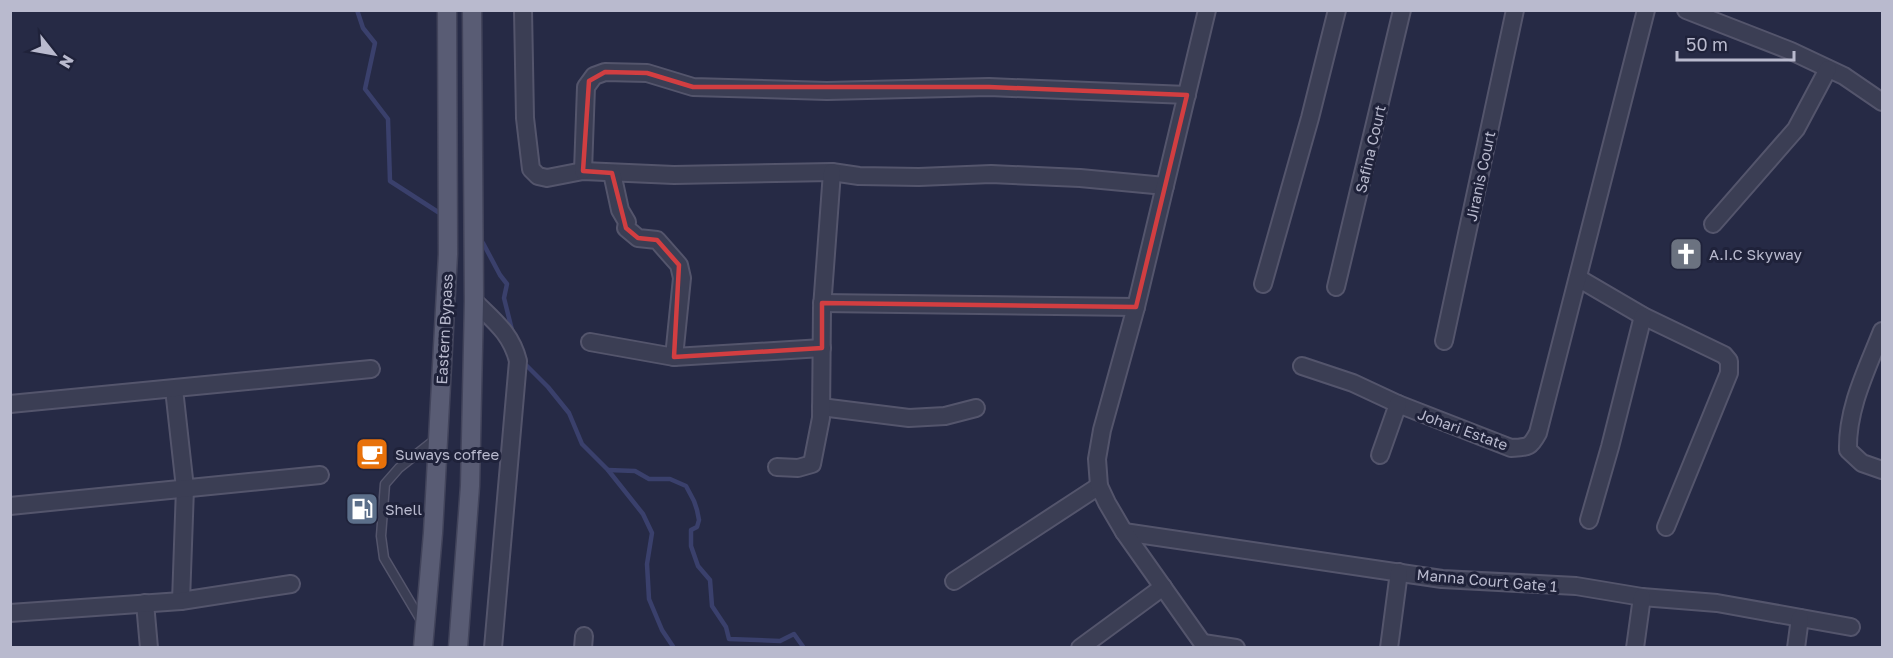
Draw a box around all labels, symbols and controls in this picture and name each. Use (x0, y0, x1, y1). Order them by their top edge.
north arrow (24, 24, 84, 84)
scale bar (1677, 24, 1794, 62)
text: 50 m (1686, 33, 1728, 55)
text: N (55, 51, 79, 72)
street label: Safina Court (1351, 103, 1389, 195)
street label: Jiranis Court (1462, 129, 1498, 223)
church icon: A.I.C Skyway (1668, 236, 1704, 272)
place label: A.I.C Skyway (1709, 245, 1803, 263)
street label: Eastern Bypass (432, 273, 456, 385)
street label: Johari Estate (1415, 404, 1511, 454)
cafe icon: Suways coffee (354, 436, 390, 472)
place label: Suways coffee (395, 445, 499, 463)
fuel station icon: Shell (344, 491, 380, 527)
place label: Shell (385, 500, 422, 518)
street label: Manna Court Gate 1 (1416, 565, 1558, 595)

